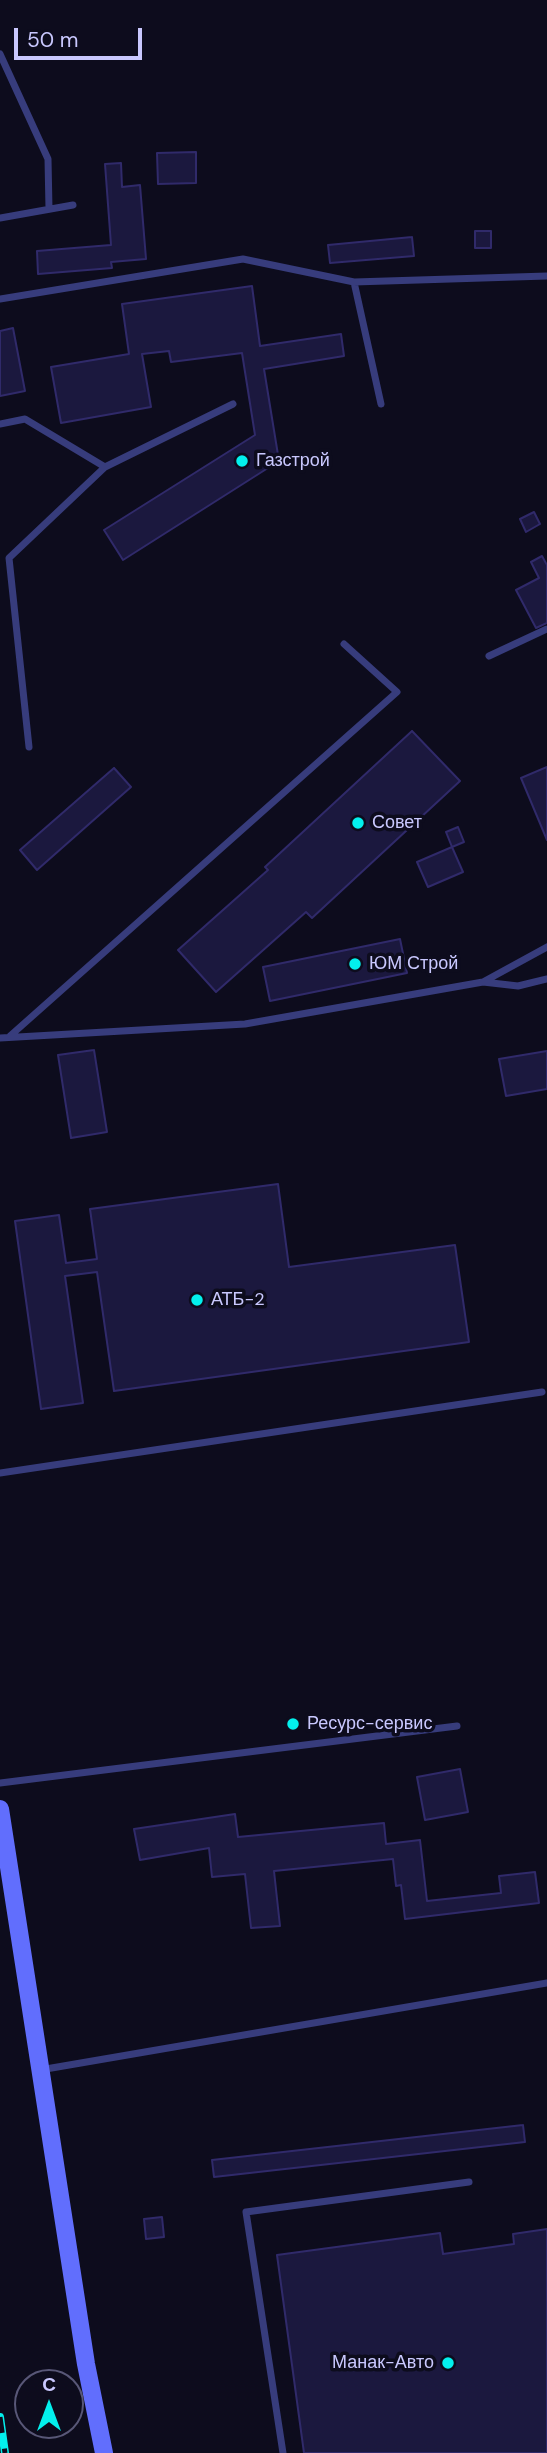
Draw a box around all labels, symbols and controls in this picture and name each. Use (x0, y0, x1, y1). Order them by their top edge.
scale bar (18, 14, 145, 58)
text: 50 m (27, 26, 78, 54)
place label: Газстрой (256, 450, 330, 472)
marker: Газстрой (234, 453, 250, 469)
place label: Совет (372, 812, 422, 834)
marker: Совет (350, 815, 366, 831)
place label: ЮМ Строй (369, 953, 458, 975)
marker: ЮМ Строй (347, 956, 363, 972)
place label: АТБ-2 (211, 1289, 265, 1311)
marker: АТБ-2 (189, 1292, 205, 1308)
place label: Ресурс-сервис (307, 1713, 432, 1735)
marker: Ресурс-сервис (285, 1716, 301, 1732)
place label: Манак-Авто (332, 2352, 434, 2374)
marker: Манак-Авто (440, 2355, 456, 2371)
north arrow (14, 2369, 84, 2439)
text: С (42, 2372, 56, 2397)

